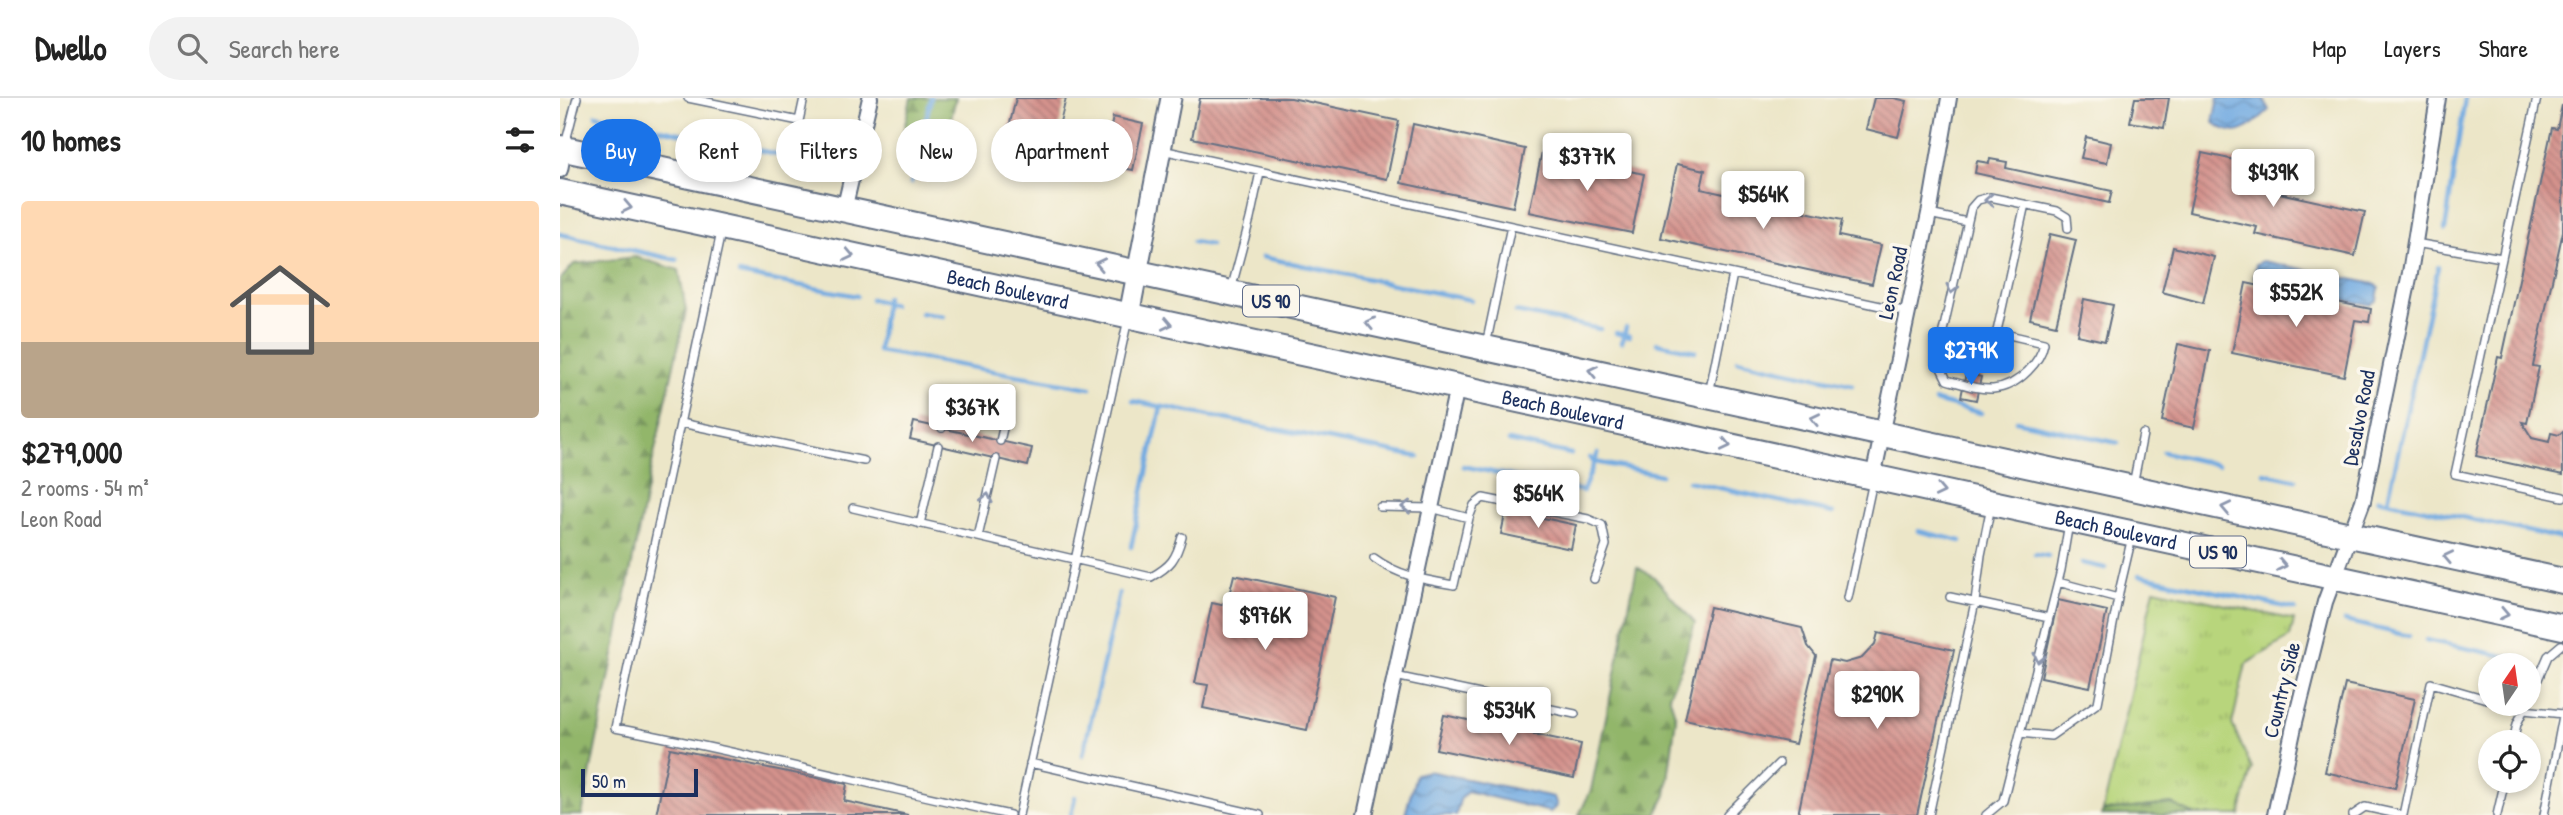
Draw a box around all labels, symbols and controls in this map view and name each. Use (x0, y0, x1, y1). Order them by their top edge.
search box (149, 17, 639, 80)
text: Dwello (35, 26, 107, 70)
icon: search (173, 29, 211, 67)
text: Search here (229, 31, 340, 66)
text: Map (2312, 32, 2346, 64)
text: Layers (2384, 32, 2441, 64)
text: Share (2479, 32, 2528, 64)
chip: Buy (581, 119, 661, 182)
chip: Rent (675, 119, 762, 182)
chip: Filters (776, 119, 882, 182)
chip: New (896, 119, 977, 182)
chip: Apartment (991, 119, 1133, 182)
text: 10 homes (21, 120, 121, 160)
icon: filters (501, 121, 539, 159)
pin: $377K (1538, 134, 1636, 193)
text: $377K (1559, 140, 1615, 171)
pin: $439K (2224, 150, 2322, 209)
text: $439K (2247, 156, 2299, 187)
pin: $564K (1714, 172, 1812, 231)
text: $564K (1737, 178, 1789, 209)
one-way arrow (1983, 193, 1994, 208)
one-way arrow (621, 198, 633, 213)
street label: Leon Road (1871, 244, 1914, 322)
one-way arrow (843, 246, 855, 261)
icon: home (217, 247, 343, 373)
one-way arrow (1094, 258, 1106, 273)
street label: Beach Boulevard (944, 261, 1071, 316)
pin: $552K (2247, 270, 2345, 329)
text: $552K (2269, 276, 2323, 307)
one-way arrow (1946, 283, 1960, 295)
road number: US 90 (1243, 286, 1299, 316)
one-way arrow (1161, 315, 1173, 330)
one-way arrow (1364, 316, 1376, 331)
pin: $279K (1922, 328, 2020, 387)
text: $279K (1944, 334, 1998, 365)
one-way arrow (1587, 364, 1599, 379)
street label: Desalvo Road (2335, 368, 2382, 468)
street label: Beach Boulevard (1499, 382, 1626, 437)
pin: $367K (923, 384, 1021, 444)
text: $367K (945, 391, 999, 422)
one-way arrow (1809, 413, 1821, 427)
text: $279,000 (21, 432, 123, 472)
one-way arrow (1720, 437, 1732, 451)
pin: $564K (1489, 470, 1587, 530)
text: 2 rooms · 54 m² (21, 472, 149, 503)
text: $564K (1512, 477, 1564, 508)
one-way arrow (1934, 483, 1946, 497)
one-way arrow (979, 492, 993, 504)
one-way arrow (1400, 499, 1410, 515)
street label: Beach Boulevard (2052, 502, 2179, 557)
one-way arrow (2220, 502, 2232, 517)
text: Leon Road (21, 503, 101, 534)
road number: US 90 (2190, 536, 2246, 568)
one-way arrow (2442, 550, 2454, 565)
one-way arrow (2276, 557, 2288, 572)
pin: $976K (1216, 592, 1314, 652)
text: $976K (1239, 599, 1291, 630)
one-way arrow (2498, 606, 2510, 621)
street label: Country Side (2256, 639, 2307, 741)
one-way arrow (2033, 651, 2047, 663)
north arrow (2478, 653, 2541, 716)
map controls (2478, 653, 2541, 793)
pin: $290K (1828, 672, 1926, 731)
text: $290K (1850, 678, 1904, 709)
pin: $534K (1460, 688, 1558, 747)
text: $534K (1483, 694, 1535, 725)
button: locate (2478, 730, 2541, 793)
scale bar (581, 766, 698, 798)
text: 50 m (592, 768, 626, 794)

